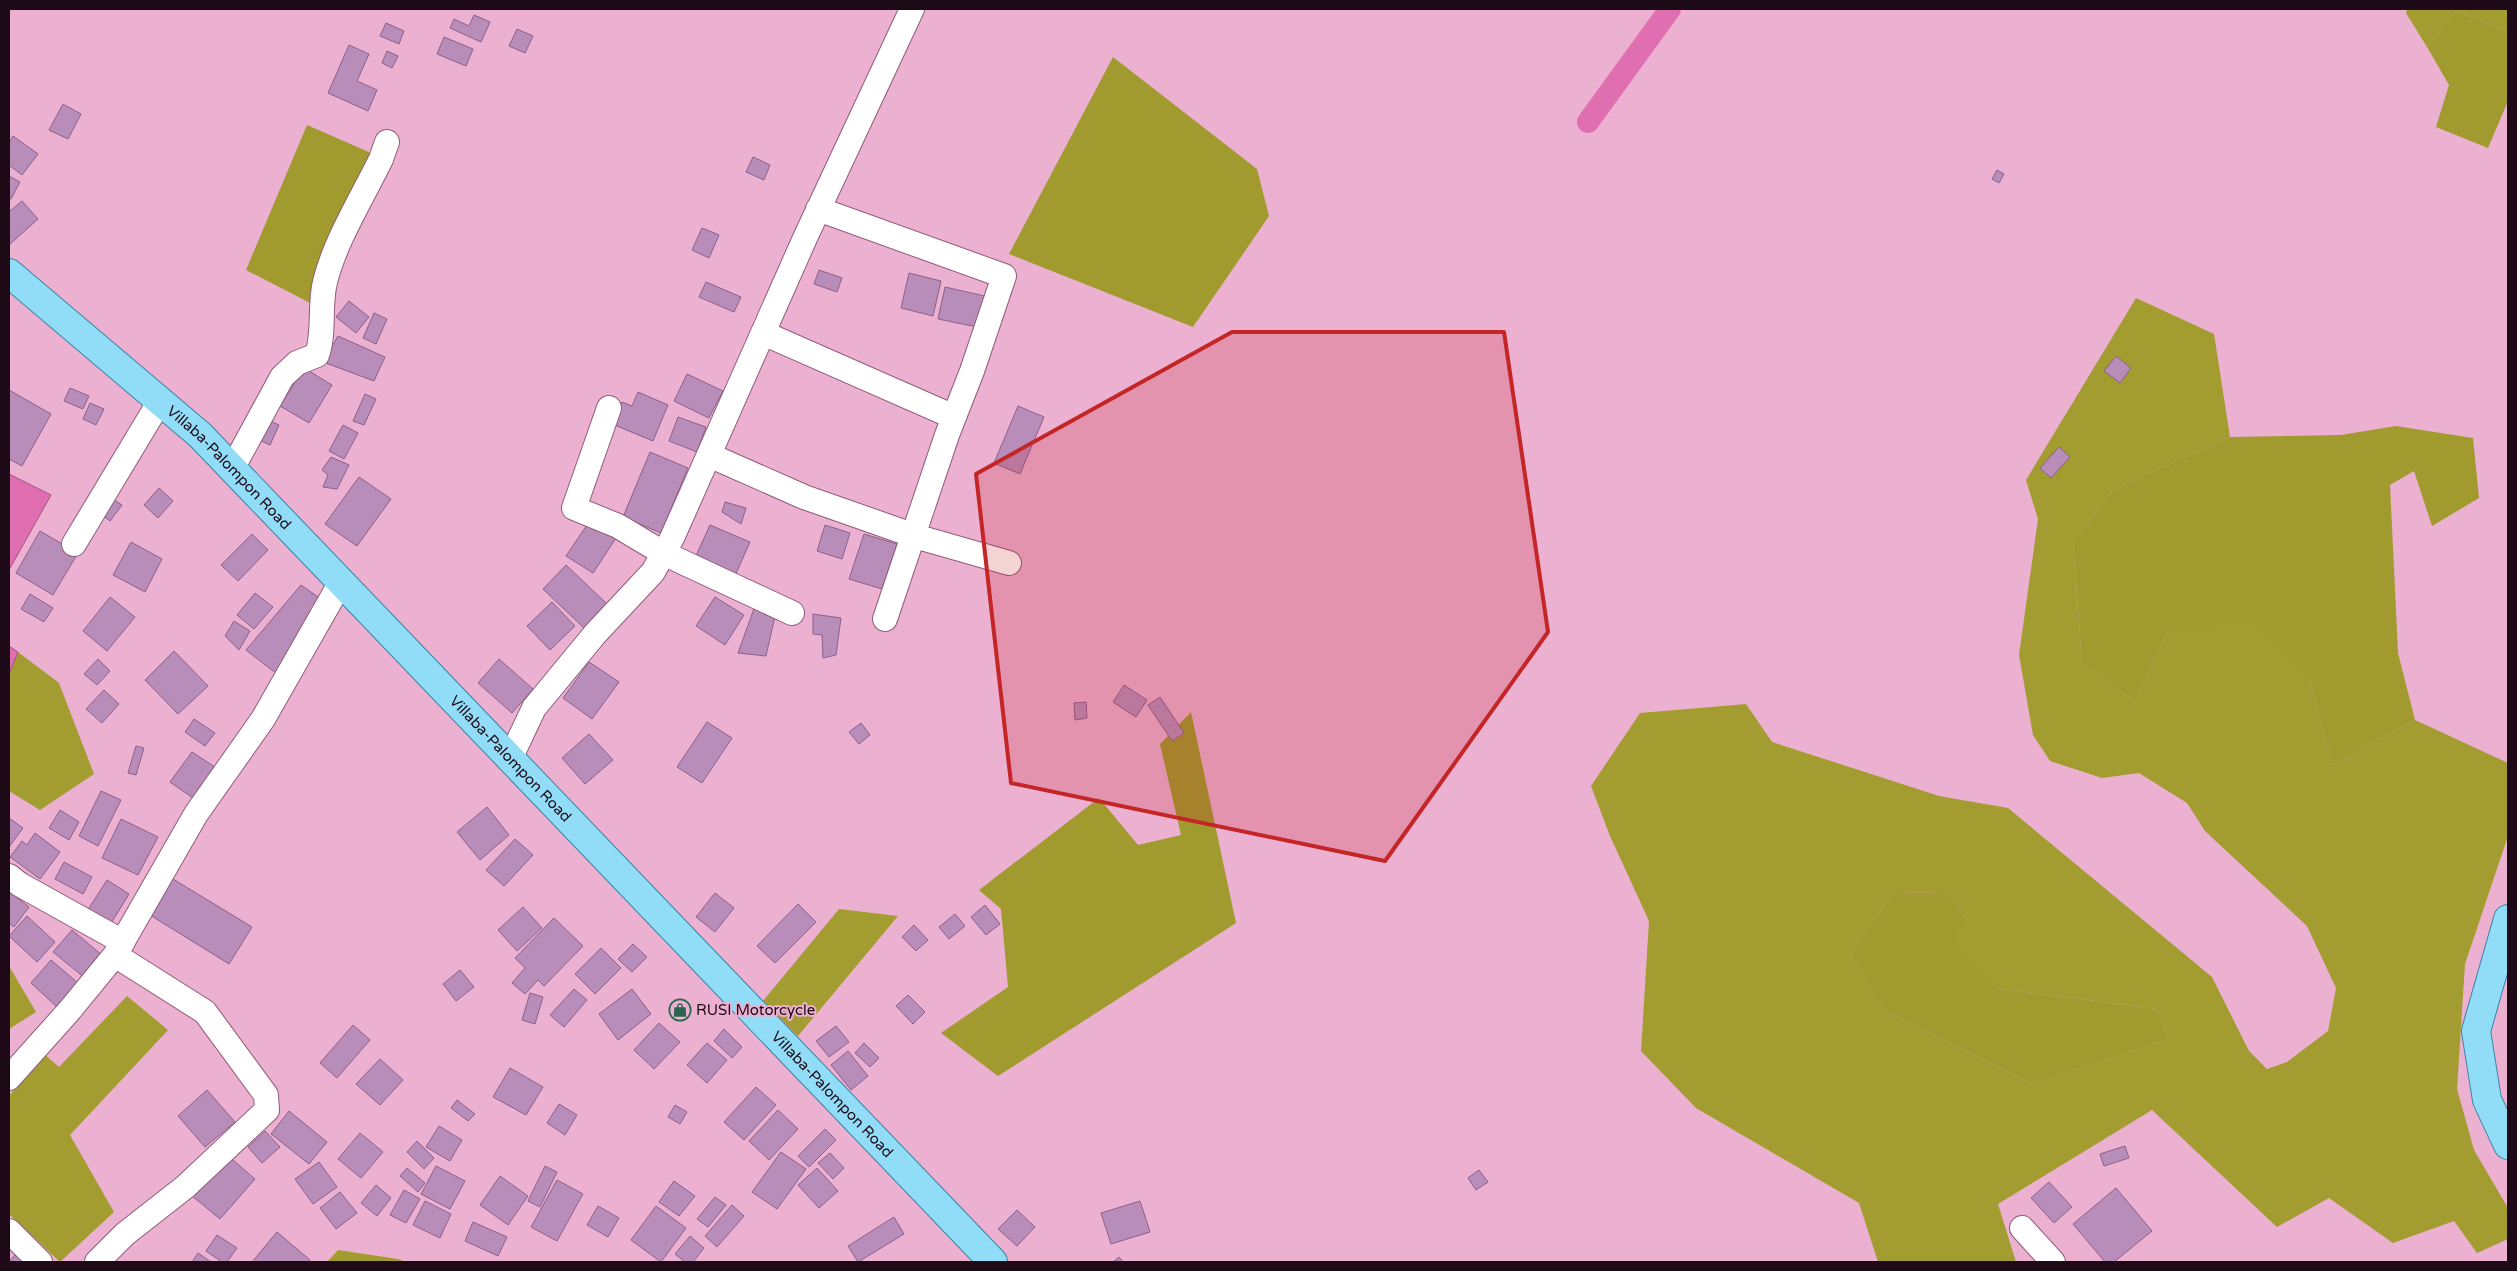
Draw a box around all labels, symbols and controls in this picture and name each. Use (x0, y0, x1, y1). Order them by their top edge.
street label: Villaba-Palompon Road (163, 402, 295, 533)
street label: Villaba-Palompon Road (446, 692, 575, 826)
shop icon: RUSI Motorcycle (668, 998, 692, 1022)
place label: RUSI Motorcycle (696, 1001, 815, 1019)
street label: Villaba-Palompon Road (768, 1027, 897, 1161)

